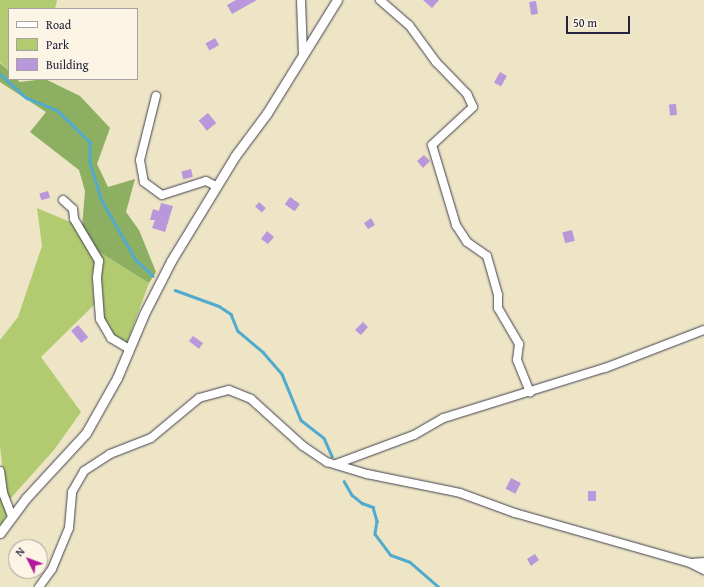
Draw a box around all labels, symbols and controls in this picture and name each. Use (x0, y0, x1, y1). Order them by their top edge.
legend (8, 8, 138, 80)
scale bar (568, 8, 632, 34)
text: 50 m (573, 14, 597, 31)
text: Road (46, 16, 71, 33)
text: Park (46, 36, 69, 53)
text: Building (46, 56, 89, 73)
north arrow (8, 539, 48, 579)
text: N (11, 544, 28, 560)

